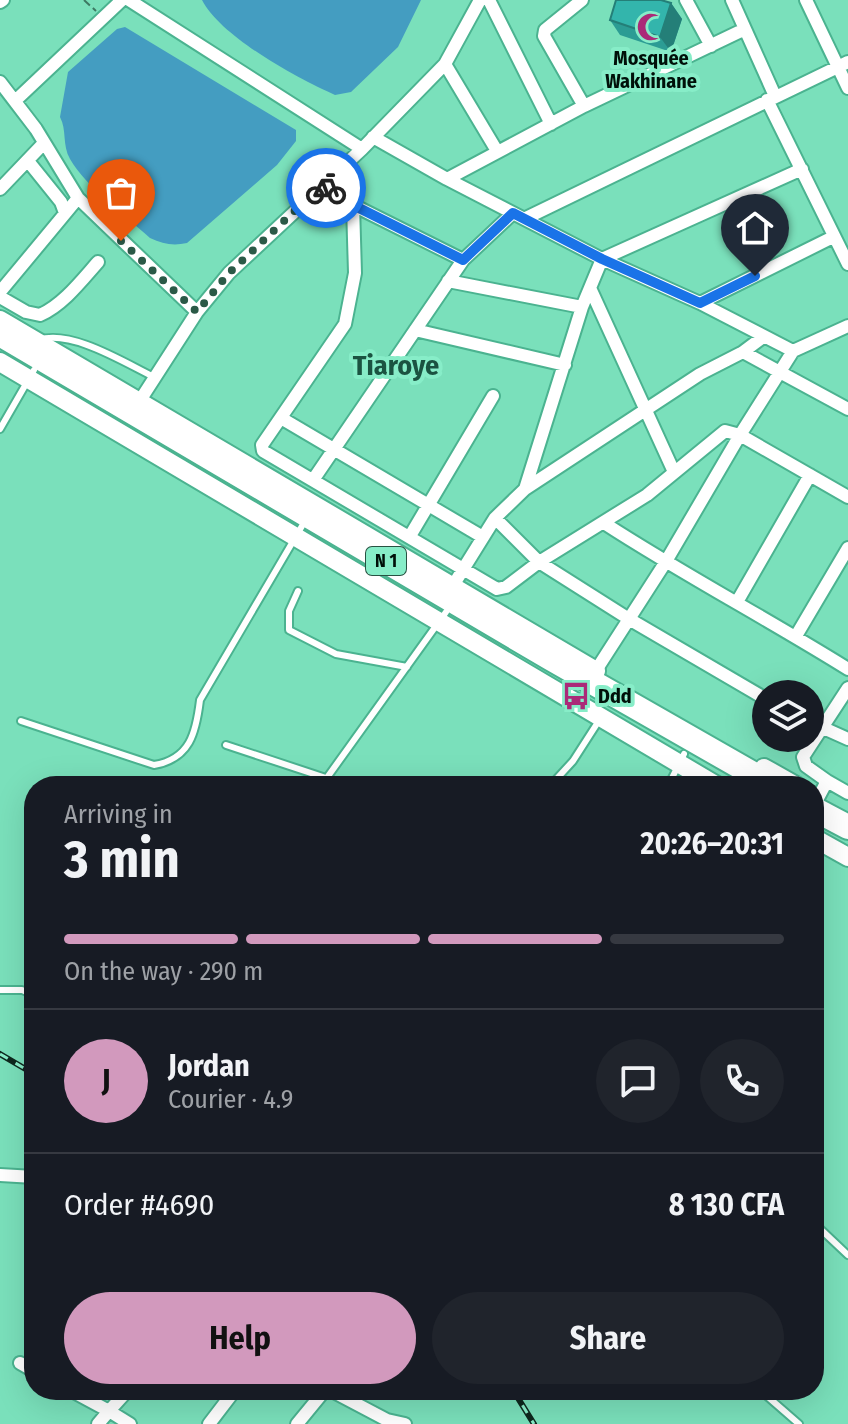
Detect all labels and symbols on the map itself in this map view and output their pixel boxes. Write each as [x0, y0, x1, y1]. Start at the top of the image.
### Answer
mosque icon: Mosquée Wakhinane [636, 12, 666, 42]
place label: Mosquée Wakhinane [605, 46, 697, 93]
courier [286, 148, 366, 228]
pin [87, 159, 155, 241]
pin [721, 194, 789, 276]
district label: Tiaroye [353, 349, 439, 382]
road number: N 1 [366, 547, 406, 575]
bus stop icon: Ddd [561, 681, 591, 711]
place label: Ddd [598, 684, 632, 708]

